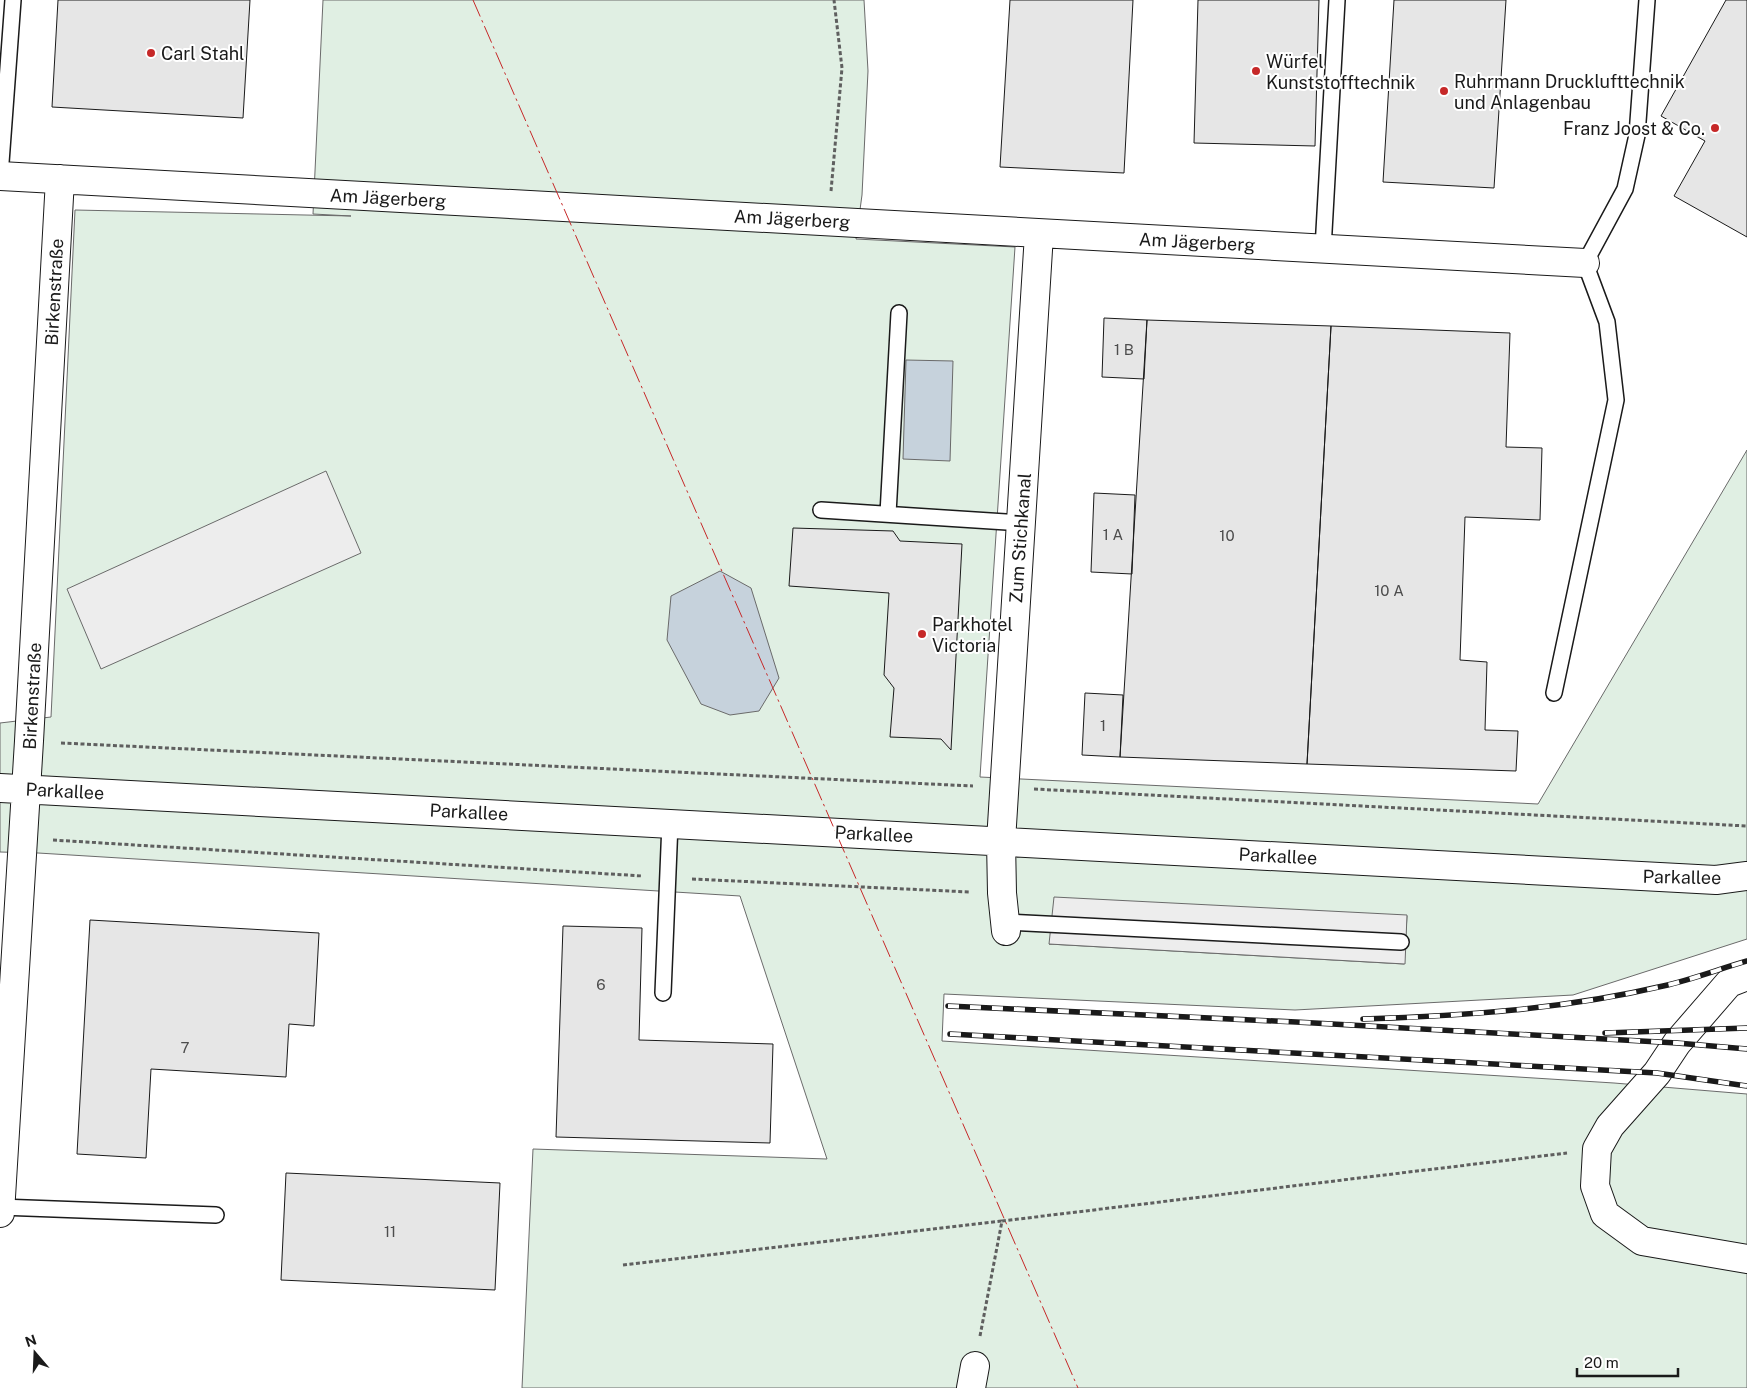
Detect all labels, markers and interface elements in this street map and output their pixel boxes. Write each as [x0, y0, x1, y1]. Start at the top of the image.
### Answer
place label: Carl Stahl [161, 43, 245, 64]
marker: Carl Stahl [145, 47, 157, 59]
place label: Würfel Kunststofftechnik [1266, 51, 1415, 93]
marker: Würfel Kunststofftechnik [1250, 65, 1262, 77]
place label: Ruhrmann Drucklufttechnik und Anlagenbau [1454, 71, 1685, 113]
marker: Ruhrmann Drucklufttechnik und Anlagenbau [1438, 85, 1450, 97]
place label: Franz Joost & Co. [1563, 118, 1705, 139]
marker: Franz Joost & Co. [1709, 122, 1721, 134]
street label: Am Jägerberg [329, 184, 447, 212]
street label: Am Jägerberg [733, 205, 851, 233]
street label: Am Jägerberg [1138, 228, 1256, 256]
street label: Birkenstraße [41, 238, 67, 346]
house number: 1 B [1114, 341, 1134, 358]
street label: Zum Stichkanal [1005, 472, 1035, 604]
house number: 1 A [1103, 526, 1124, 543]
house number: 10 [1219, 527, 1235, 544]
house number: 10 A [1374, 582, 1404, 599]
place label: Parkhotel Victoria [932, 614, 1013, 656]
marker: Parkhotel Victoria [916, 628, 928, 640]
street label: Birkenstraße [19, 642, 45, 750]
house number: 1 [1100, 717, 1106, 734]
street label: Parkallee [25, 778, 105, 804]
street label: Parkallee [429, 799, 509, 825]
street label: Parkallee [834, 821, 914, 847]
street label: Parkallee [1238, 843, 1318, 869]
street label: Parkallee [1642, 866, 1722, 888]
house number: 6 [596, 976, 606, 993]
house number: 7 [180, 1039, 190, 1056]
house number: 11 [384, 1223, 396, 1240]
north arrow [10, 1328, 60, 1378]
text: N [23, 1331, 39, 1350]
scale bar [1577, 1346, 1678, 1378]
text: 20 m [1584, 1354, 1619, 1371]

